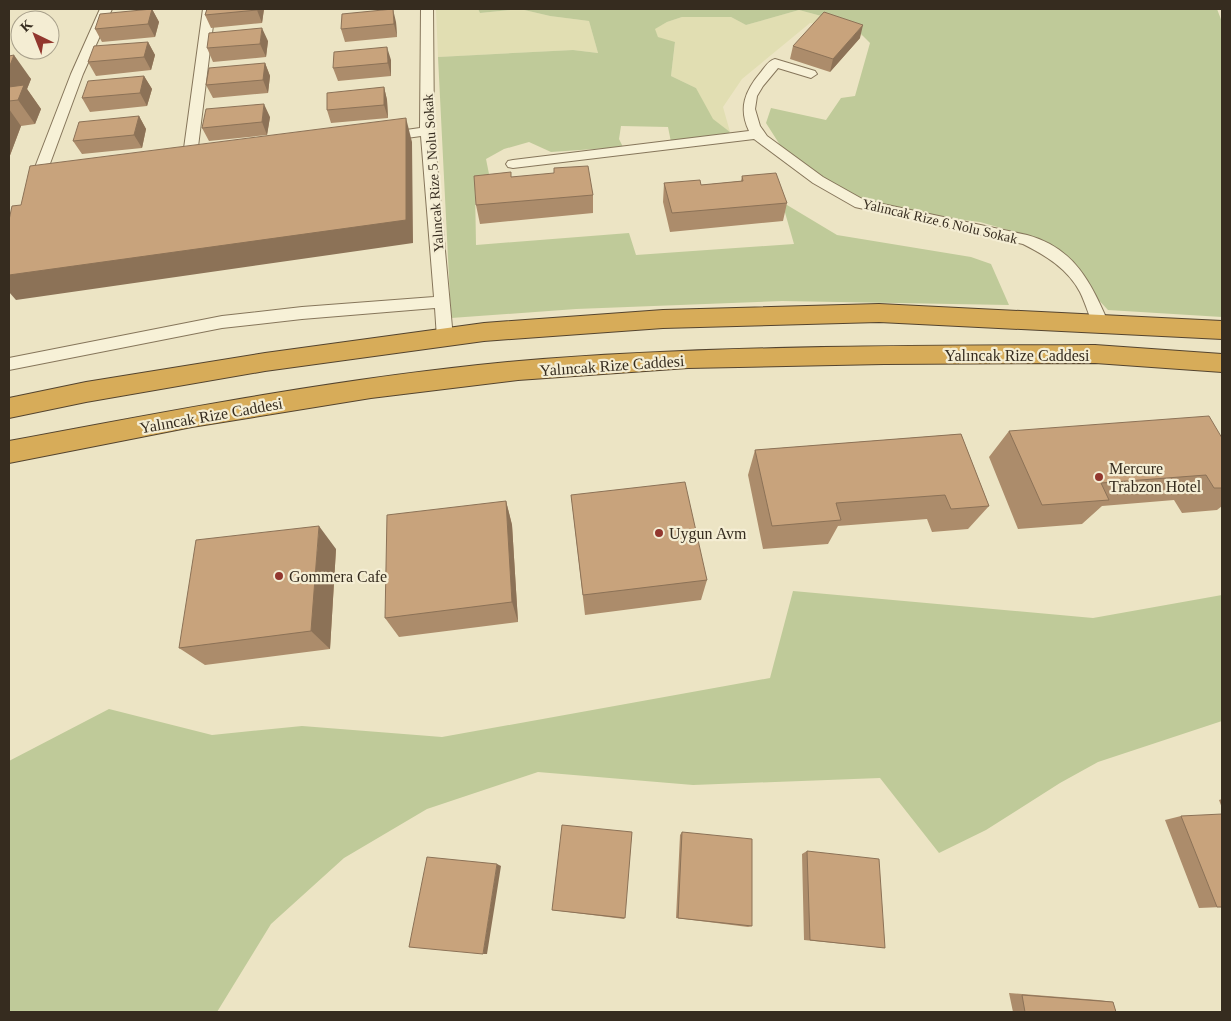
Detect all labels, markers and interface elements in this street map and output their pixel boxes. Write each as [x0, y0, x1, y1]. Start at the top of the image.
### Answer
north arrow [10, 10, 60, 60]
text: K [17, 17, 36, 35]
street label: Yalıncak Rize 5 Nolu Sokak [420, 93, 447, 253]
street label: Yalıncak Rize 6 Nolu Sokak [861, 196, 1019, 247]
street label: Yalıncak Rize Caddesi [944, 347, 1090, 364]
street label: Yalıncak Rize Caddesi [539, 352, 686, 379]
street label: Yalıncak Rize Caddesi [138, 394, 285, 436]
place label: Mercure Trabzon Hotel [1109, 460, 1202, 495]
marker: Mercure Trabzon Hotel [1093, 471, 1105, 483]
place label: Uygun Avm [669, 525, 747, 543]
marker: Uygun Avm [653, 527, 665, 539]
place label: Gommera Cafe [289, 568, 387, 585]
marker: Gommera Cafe [273, 570, 285, 582]

